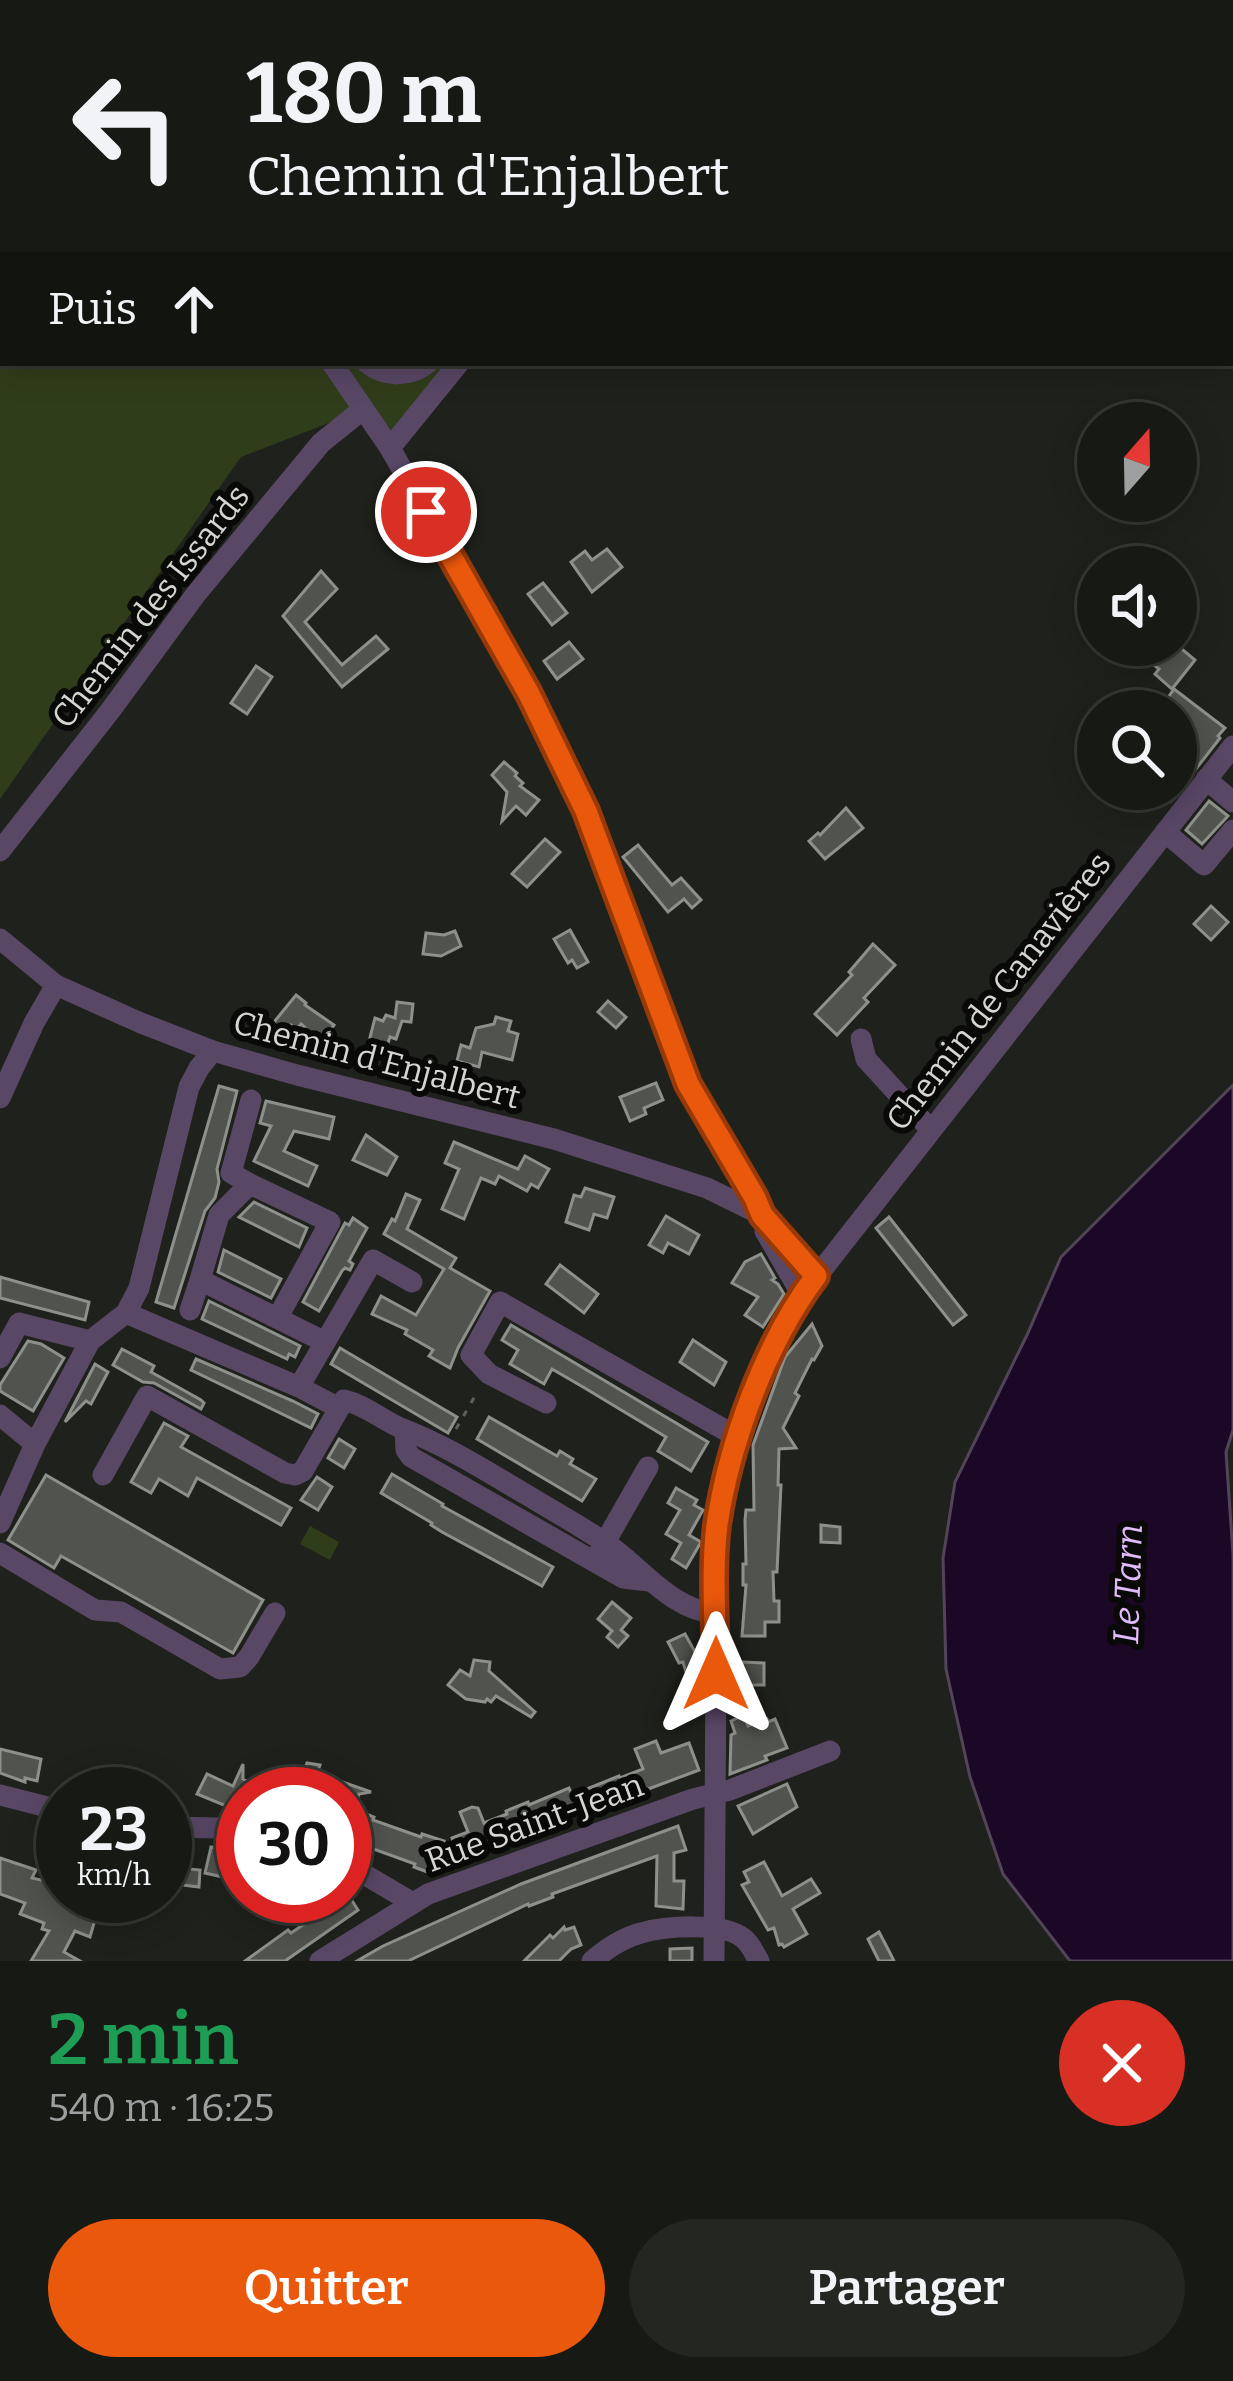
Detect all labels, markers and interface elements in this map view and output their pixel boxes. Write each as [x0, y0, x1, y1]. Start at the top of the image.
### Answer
text: 180 m [246, 43, 481, 144]
icon: left [48, 48, 204, 204]
text: Chemin d'Enjalbert [246, 145, 730, 209]
icon: ahead [161, 276, 227, 342]
text: Puis [48, 282, 137, 336]
north arrow [1077, 402, 1197, 522]
map controls [1077, 402, 1197, 810]
pin [375, 461, 477, 563]
street label: Chemin des Issards [43, 477, 258, 736]
icon: arrive [393, 479, 459, 545]
button: sound [1077, 546, 1197, 666]
button: search [1077, 690, 1197, 810]
street label: Chemin de Canavières [878, 845, 1120, 1138]
street label: Chemin d'Enjalbert [229, 1002, 525, 1118]
water label: Le Tarn [1104, 1523, 1152, 1645]
position arrow [653, 1611, 779, 1737]
street label: Rue Saint-Jean [420, 1765, 649, 1881]
speed limit sign: 30 [216, 1767, 372, 1923]
text: 23 [80, 1794, 148, 1866]
text: km/h [77, 1857, 151, 1893]
text: 2 min [48, 1997, 239, 2083]
button: close [1059, 2000, 1185, 2126]
text: 540 m · 16:25 [48, 2085, 274, 2131]
button: Quitter [48, 2219, 605, 2357]
button: Partager [629, 2219, 1185, 2357]

